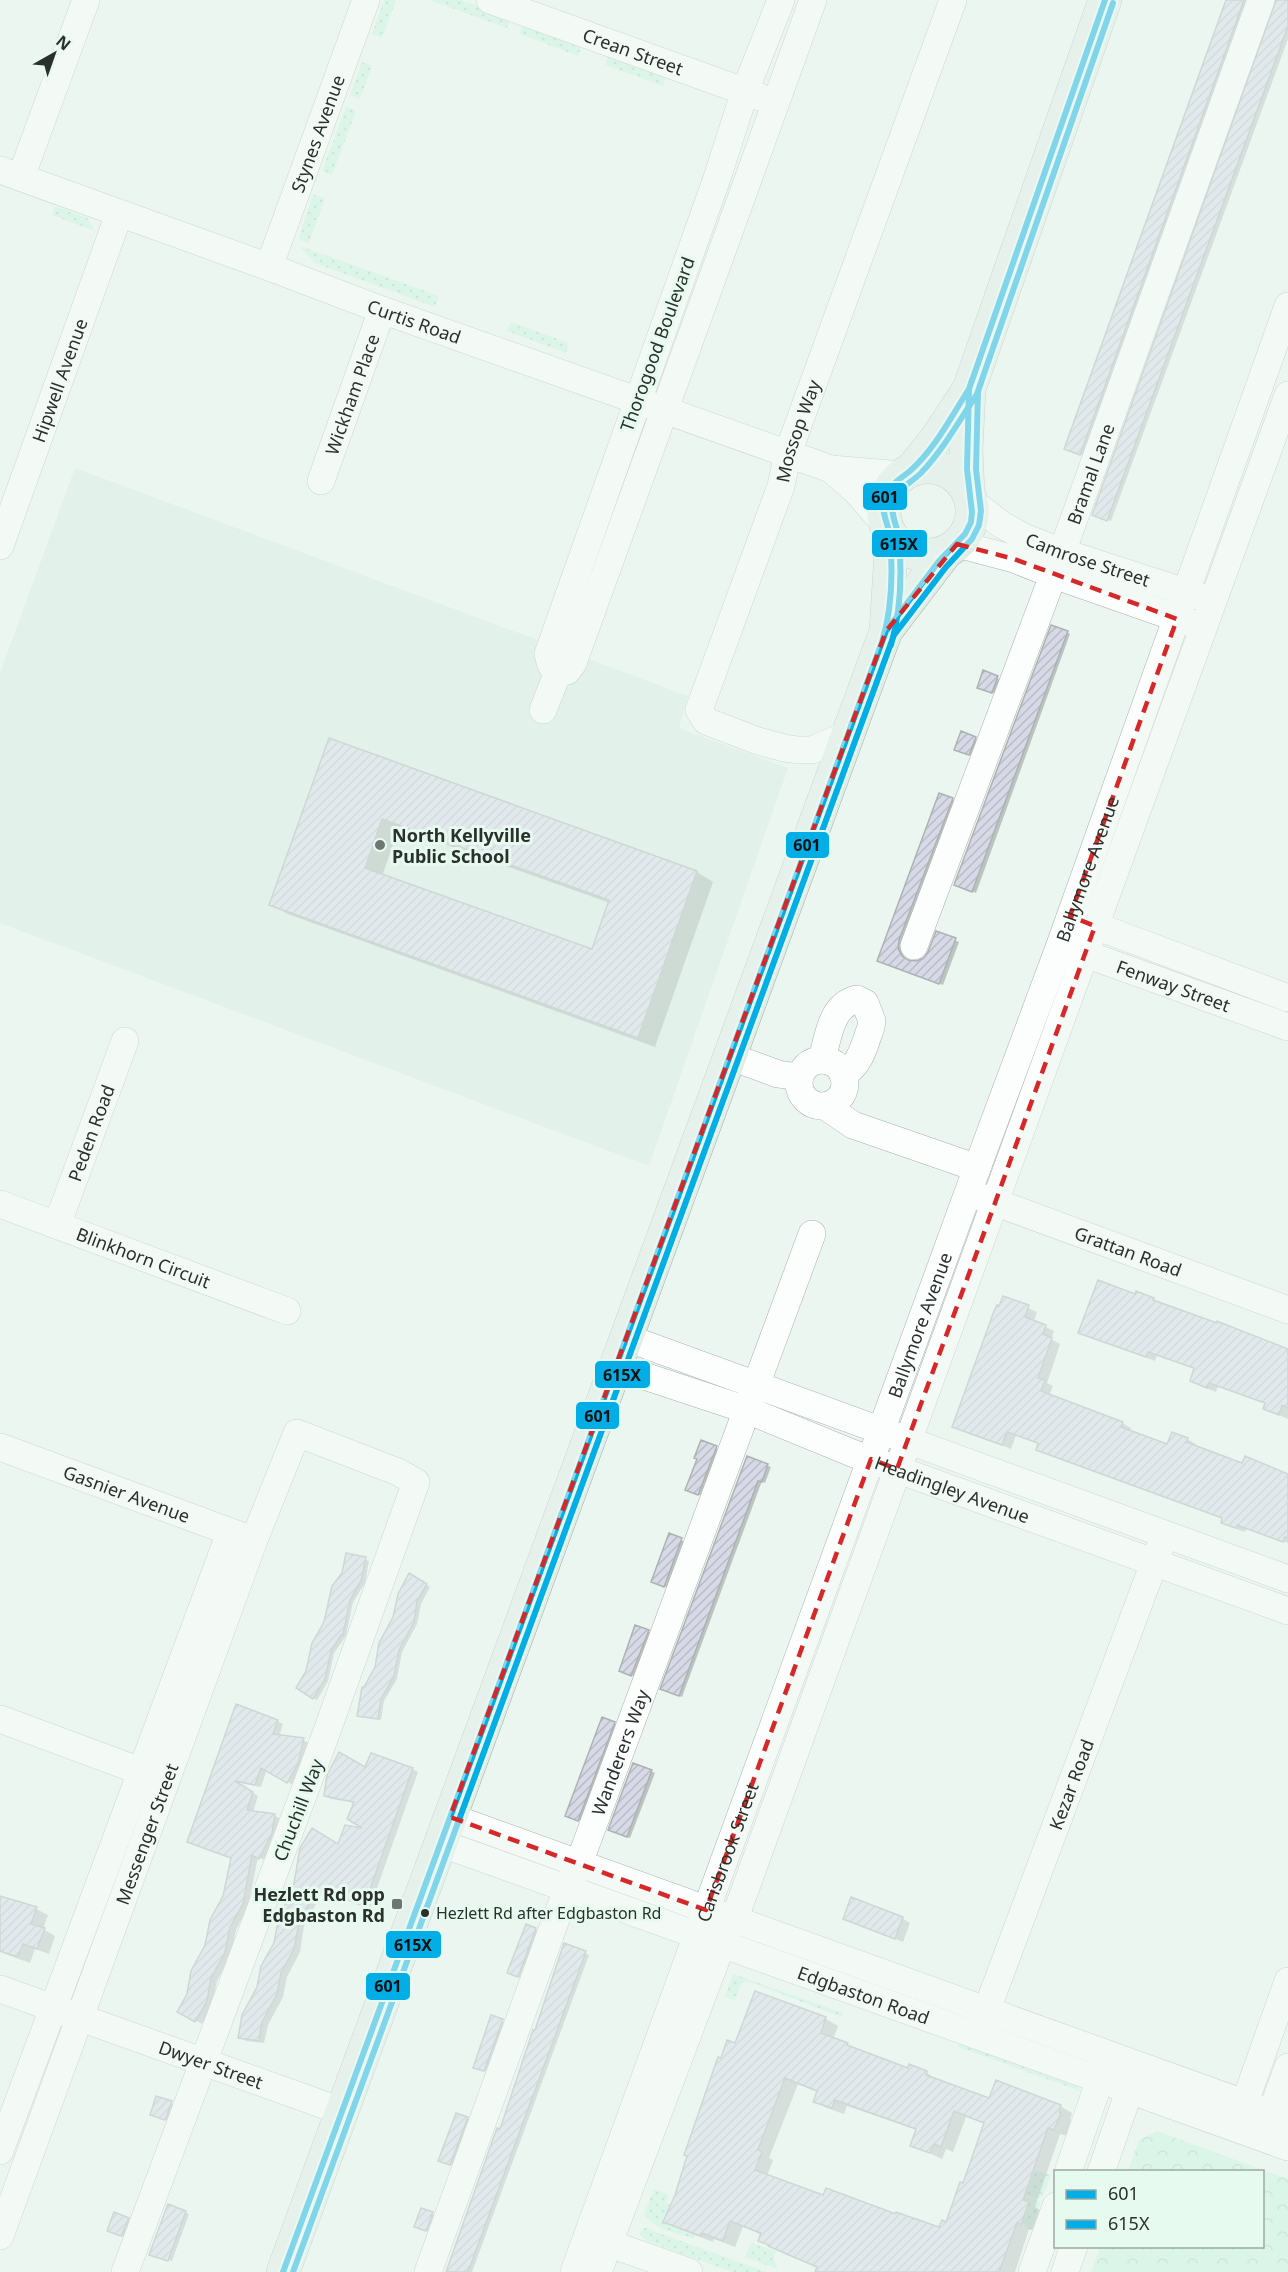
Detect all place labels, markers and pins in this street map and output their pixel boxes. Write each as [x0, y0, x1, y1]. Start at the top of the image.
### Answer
place label: North Kellyville Public School [392, 823, 531, 868]
marker: North Kellyville Public School [373, 838, 387, 852]
place label: Hezlett Rd opp Edgbaston Rd [254, 1882, 385, 1927]
marker: Hezlett Rd opp Edgbaston Rd [390, 1897, 404, 1911]
place label: Hezlett Rd after Edgbaston Rd [436, 1902, 661, 1924]
marker: Hezlett Rd after Edgbaston Rd [419, 1907, 431, 1919]

